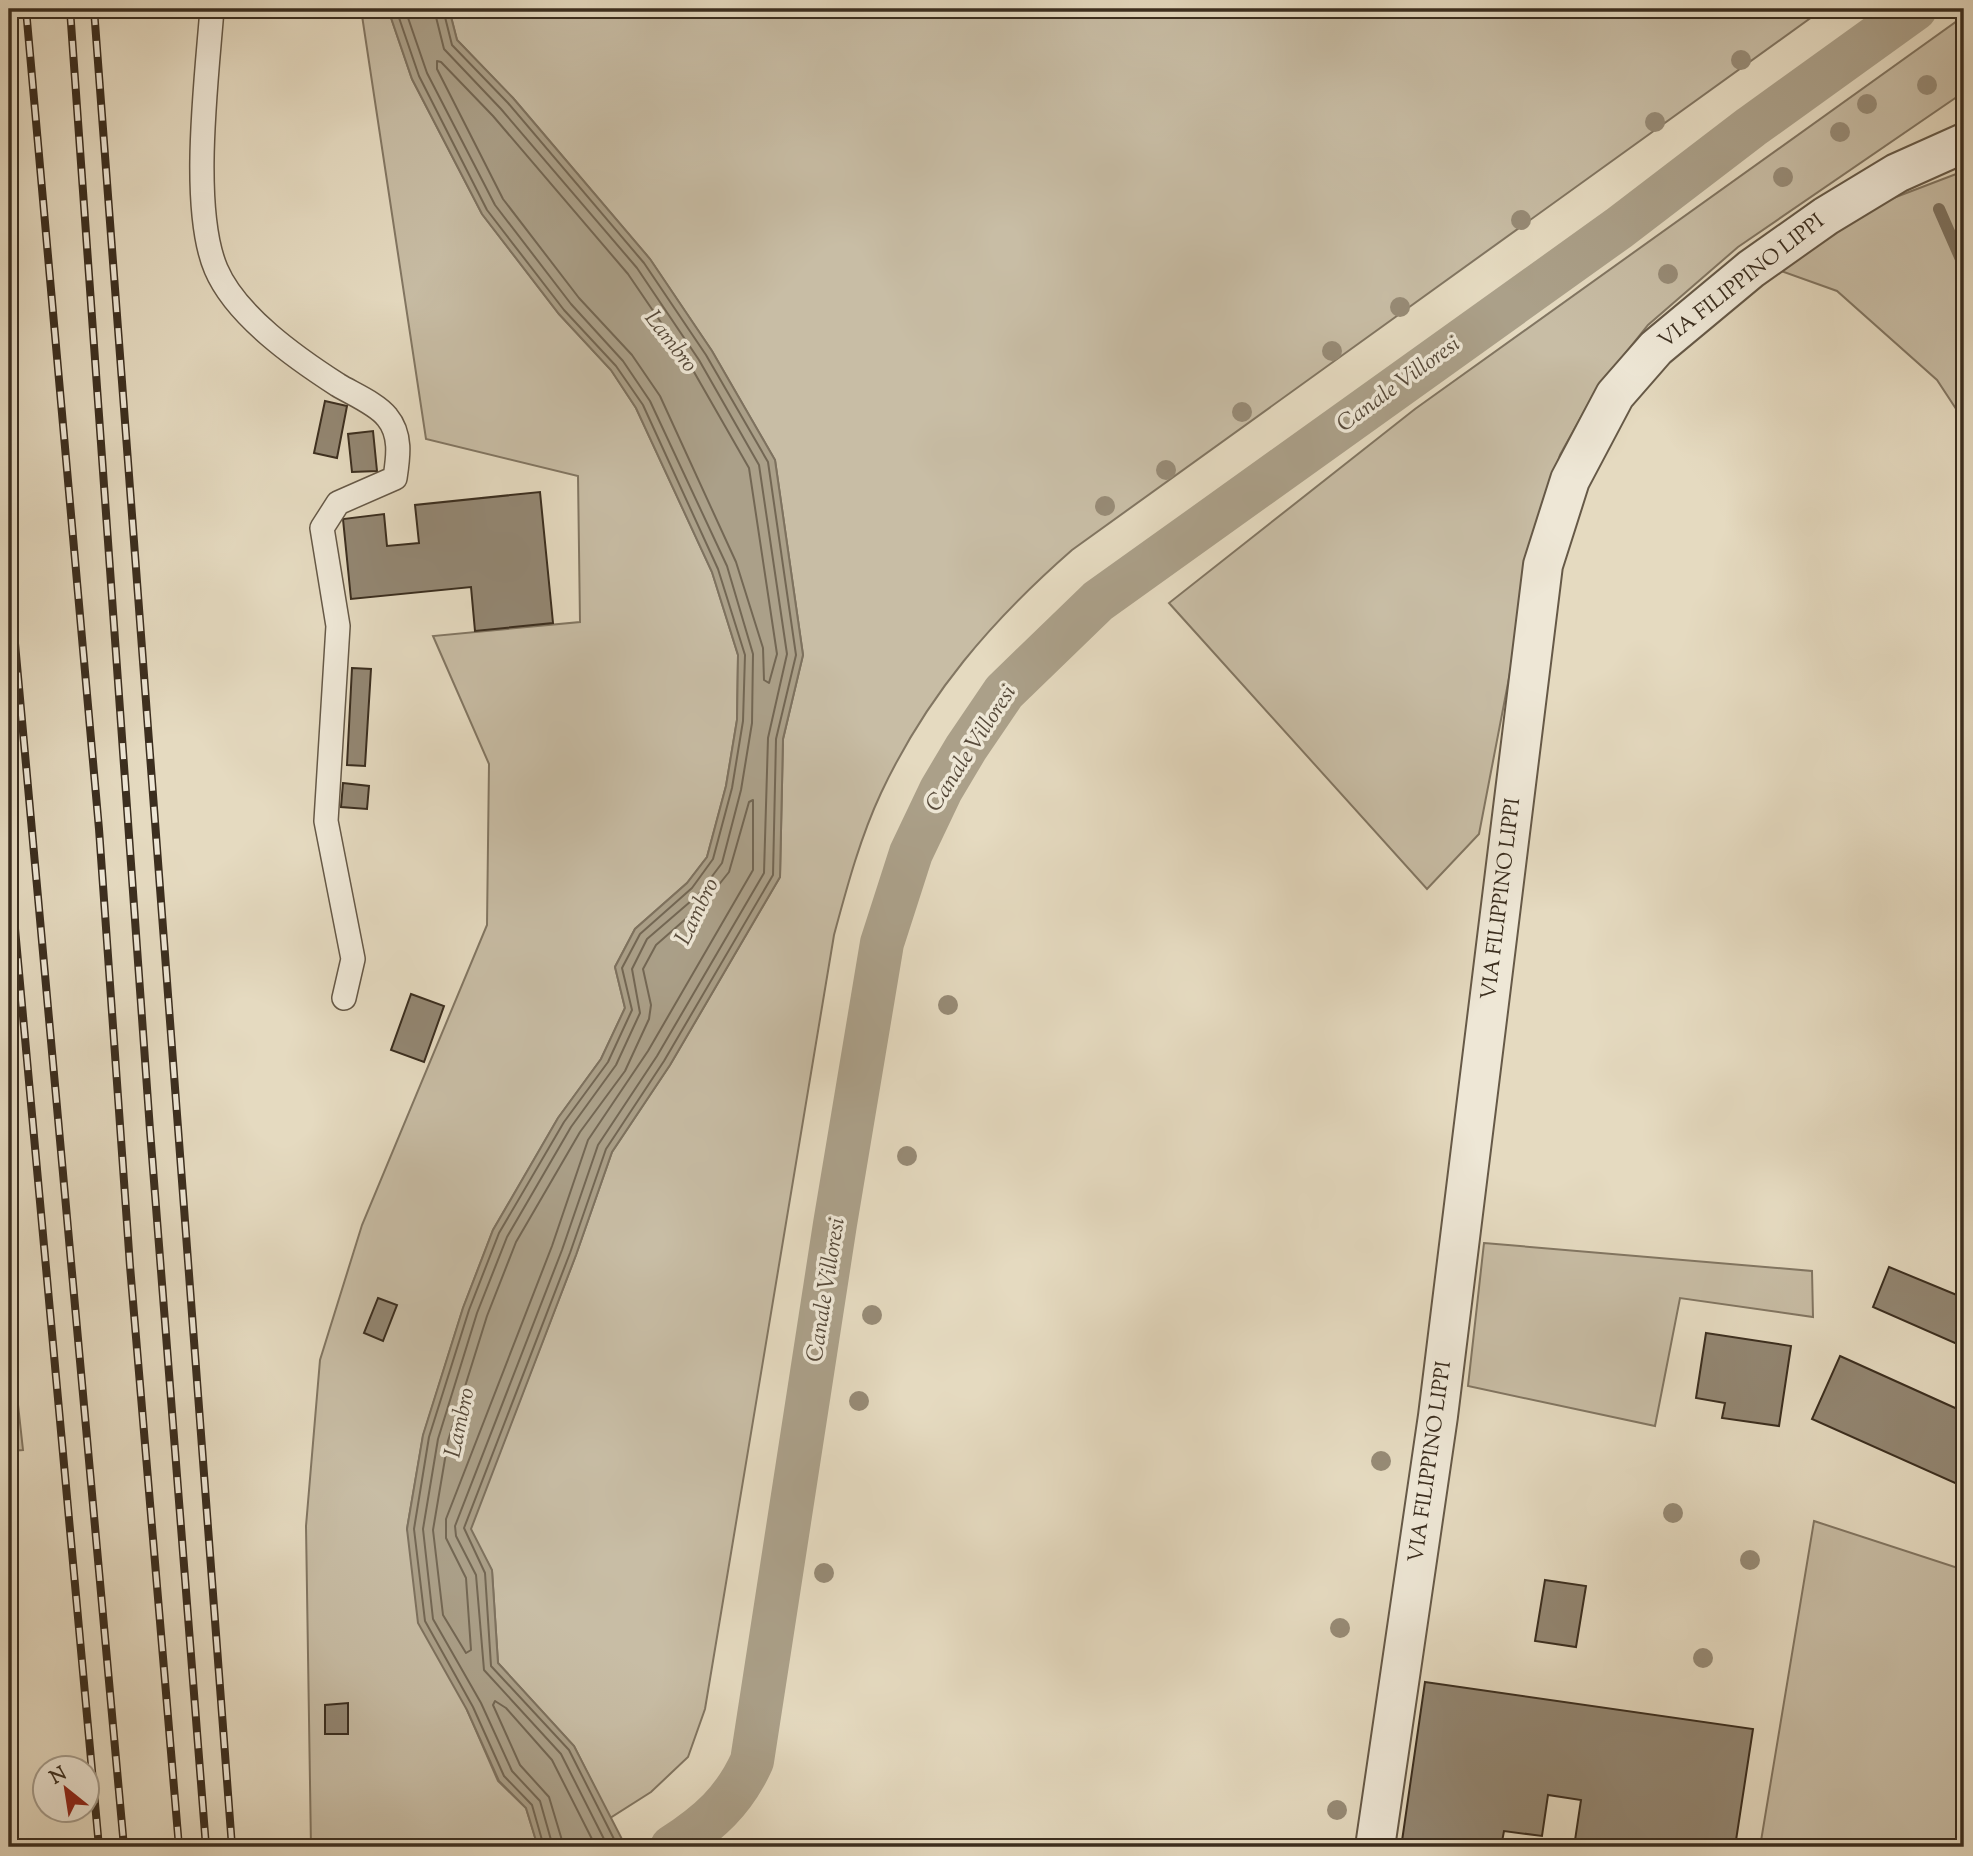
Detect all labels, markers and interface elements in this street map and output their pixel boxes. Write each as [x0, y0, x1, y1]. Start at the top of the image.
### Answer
street label: VIA FILIPPINO LIPPI [1653, 208, 1831, 356]
water label: Lambro [635, 304, 705, 380]
water label: Canale Villoresi [1330, 329, 1468, 441]
water label: Canale Villoresi [919, 679, 1025, 819]
street label: VIA FILIPPINO LIPPI [1475, 796, 1529, 1002]
water label: Lambro [668, 873, 728, 951]
water label: Canale Villoresi [799, 1216, 855, 1364]
street label: VIA FILIPPINO LIPPI [1402, 1359, 1460, 1565]
water label: Lambro [438, 1385, 484, 1461]
north arrow [32, 1755, 102, 1825]
text: N [45, 1761, 72, 1792]

